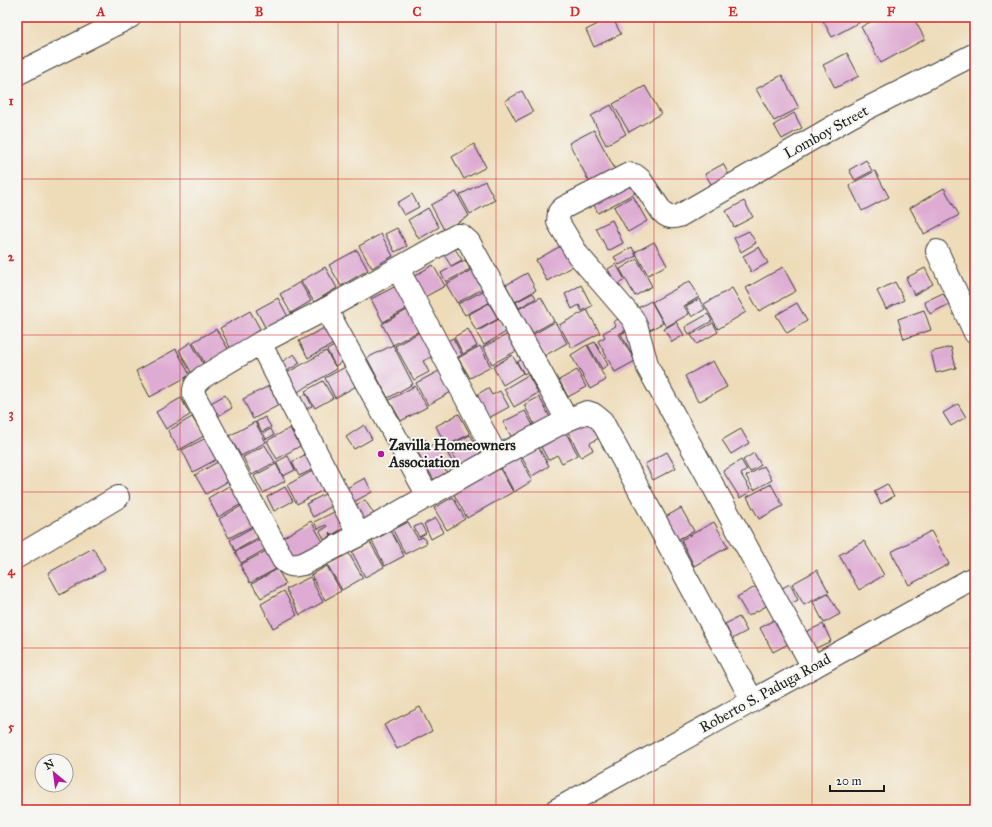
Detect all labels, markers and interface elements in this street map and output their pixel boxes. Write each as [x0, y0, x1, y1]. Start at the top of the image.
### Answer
text: A [96, 4, 106, 20]
text: B [255, 4, 264, 20]
text: C [413, 4, 422, 20]
text: D [570, 4, 580, 20]
text: E [728, 4, 738, 20]
text: F [887, 4, 896, 20]
text: 1 [8, 93, 14, 109]
street label: Lomboy Street [781, 101, 872, 163]
text: 2 [8, 249, 15, 265]
text: 3 [8, 406, 14, 422]
place label: Zavilla Homeowners Association [388, 436, 516, 471]
marker: Zavilla Homeowners Association [376, 449, 386, 459]
text: 4 [7, 563, 15, 579]
street label: Roberto S. Paduga Road [696, 649, 834, 737]
text: 5 [8, 719, 15, 735]
north arrow [34, 753, 74, 793]
text: N [42, 756, 57, 773]
scale bar [830, 767, 884, 793]
text: 20 m [836, 774, 862, 788]

